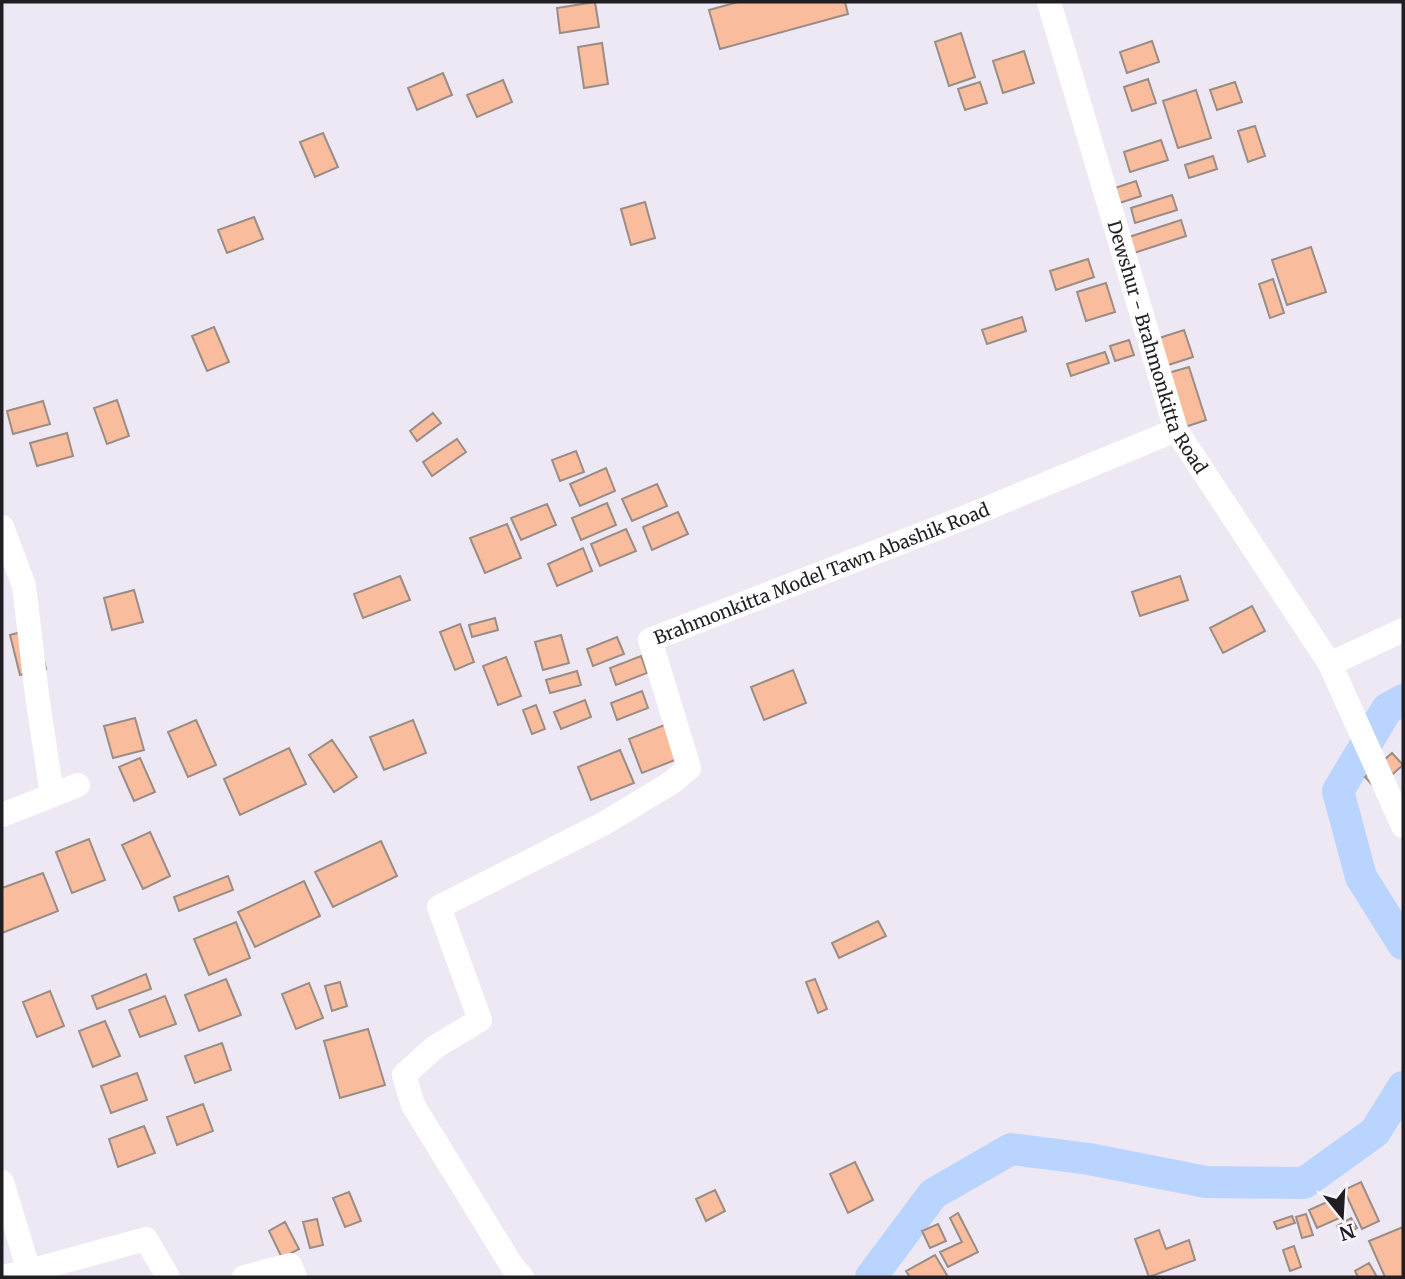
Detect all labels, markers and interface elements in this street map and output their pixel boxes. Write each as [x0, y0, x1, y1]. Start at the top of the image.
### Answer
street label: Dewshur - Brahmonkitta Road [1103, 217, 1213, 478]
street label: Brahmonkitta Model Tawn Abashik Road [650, 497, 993, 649]
north arrow [1307, 1181, 1377, 1251]
text: N [1336, 1218, 1358, 1246]

